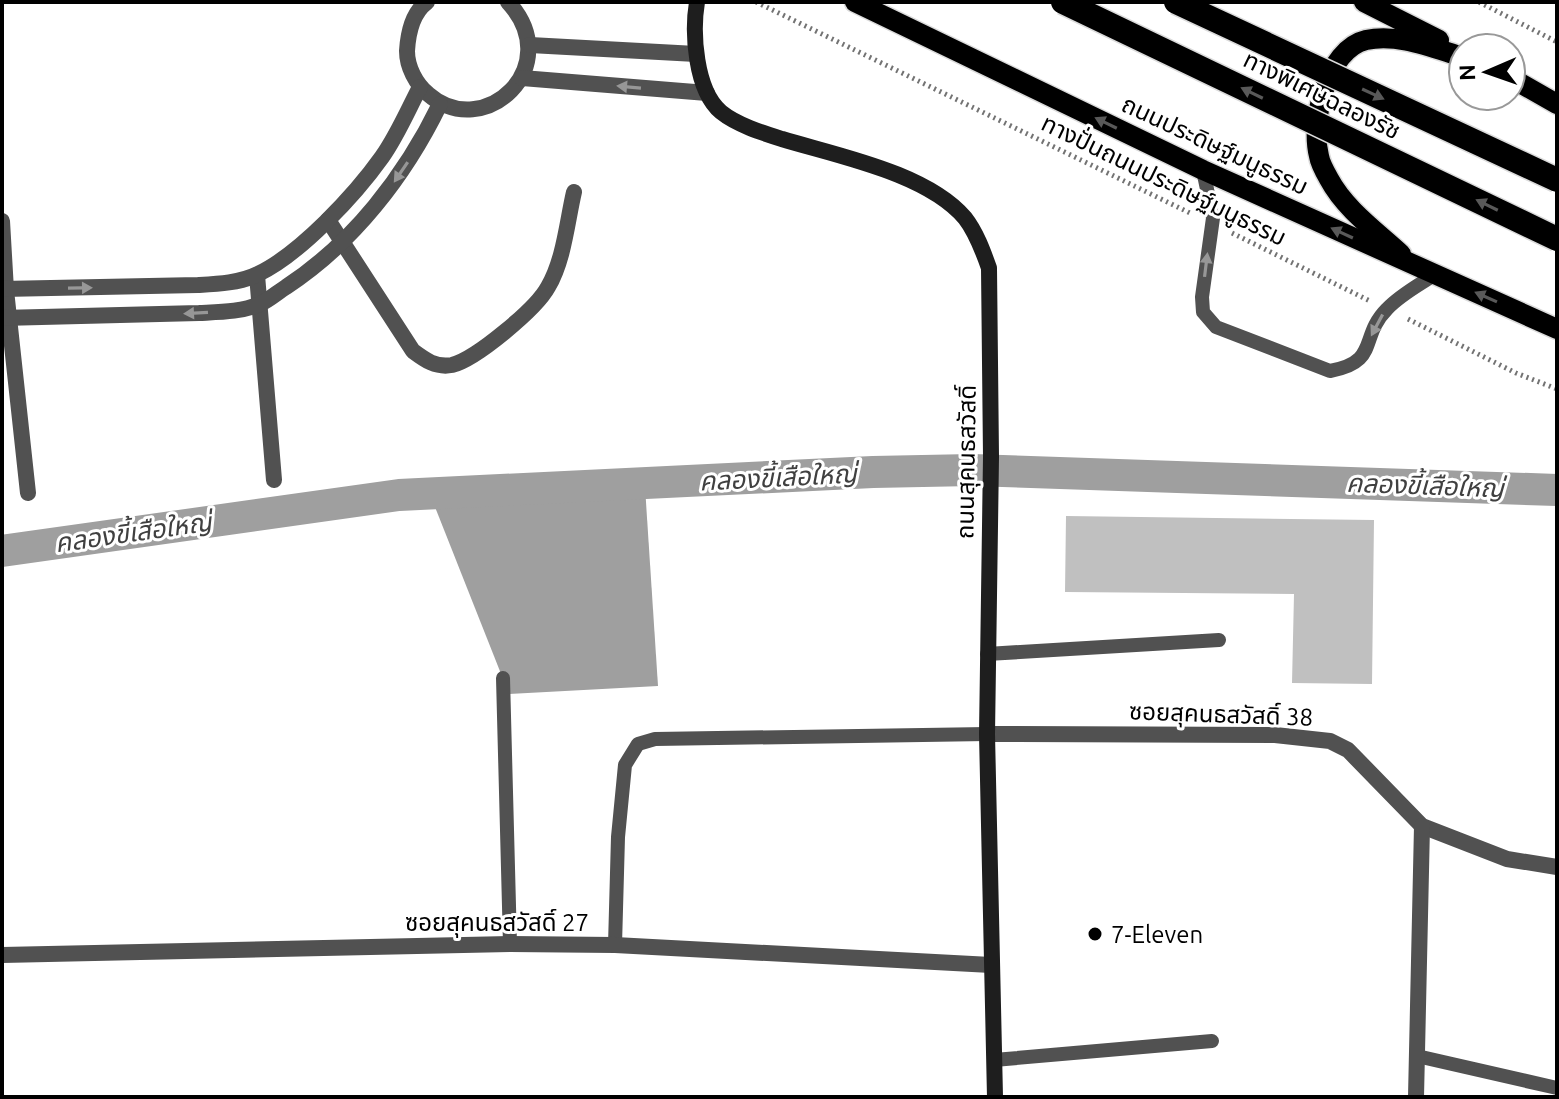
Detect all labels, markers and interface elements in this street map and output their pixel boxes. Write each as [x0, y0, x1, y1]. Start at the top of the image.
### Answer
north arrow [1447, 32, 1527, 112]
street label: ทางพิเศษฉลองรัช [1239, 45, 1405, 145]
text: N [1454, 64, 1479, 81]
one-way arrow [617, 80, 642, 93]
one-way arrow [1241, 86, 1264, 100]
one-way arrow [1361, 87, 1385, 101]
street label: ถนนประดิษฐ์มนูธรรม [1117, 90, 1312, 202]
street label: ทางปั่นถนนประดิษฐ์มนูธรรม [1036, 107, 1292, 253]
one-way arrow [1095, 116, 1118, 130]
one-way arrow [394, 161, 409, 182]
one-way arrow [1475, 198, 1498, 212]
one-way arrow [1330, 226, 1353, 240]
one-way arrow [1200, 253, 1213, 278]
one-way arrow [68, 282, 93, 294]
one-way arrow [1474, 291, 1497, 304]
one-way arrow [183, 307, 208, 320]
one-way arrow [1370, 314, 1383, 337]
street label: ถนนสุคนธสวัสดิ์ [951, 385, 983, 539]
water label: คลองขี้เสือใหญ่ [698, 455, 861, 496]
water label: คลองขี้เสือใหญ่ [1346, 465, 1508, 502]
water label: คลองขี้เสือใหญ่ [53, 503, 217, 557]
street label: ซอยสุคนธสวัสดิ์ 38 [1128, 697, 1314, 733]
street label: ซอยสุคนธสวัสดิ์ 27 [405, 908, 589, 938]
place label: 7-Eleven [1111, 921, 1203, 948]
marker: 7-Eleven [1086, 925, 1104, 943]

